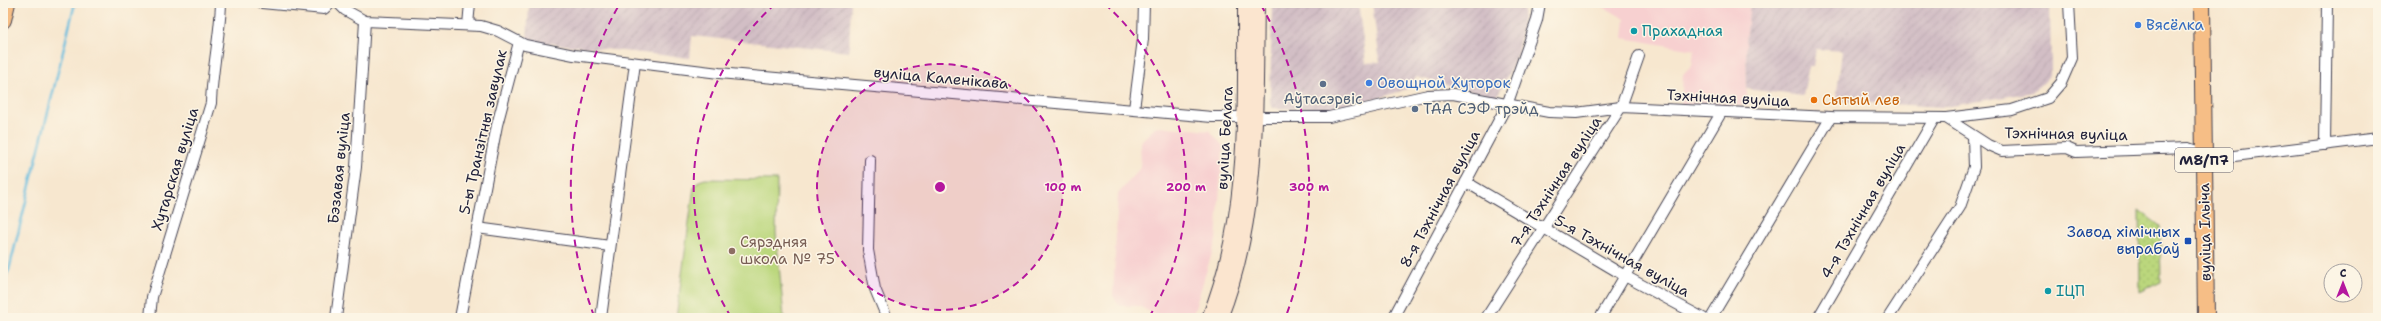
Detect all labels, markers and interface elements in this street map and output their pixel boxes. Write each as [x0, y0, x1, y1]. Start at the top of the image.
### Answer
place label: Вясёлка [2146, 15, 2205, 35]
marker: Вясёлка [2133, 20, 2143, 30]
place label: Прахадная [1642, 21, 1723, 41]
marker: Прахадная [1629, 26, 1639, 36]
street label: 5-ы Транзітны завулак [454, 48, 512, 216]
street label: вуліца Каленікава [873, 62, 1010, 94]
place label: Овощной Хуторок [1377, 73, 1510, 93]
marker: Овощной Хуторок [1364, 78, 1374, 88]
marker: Аўтасэрвіс [1318, 79, 1328, 89]
street label: вуліца Белага [1212, 85, 1238, 190]
street label: Тэхнічная вуліца [1666, 85, 1791, 111]
place label: Аўтасэрвіс [1283, 89, 1363, 109]
place label: Сытый лев [1822, 90, 1900, 110]
marker: Сытый лев [1809, 95, 1819, 105]
place label: ТАА СЭФ трэйд [1423, 99, 1539, 119]
street label: Хутарская вуліца [147, 104, 203, 233]
marker: ТАА СЭФ трэйд [1410, 104, 1420, 114]
street label: Бэзавая вуліца [323, 110, 355, 225]
street label: 7-я Тэхнічная вуліца [1506, 112, 1606, 251]
street label: Тэхнічная вуліца [2004, 123, 2128, 145]
street label: 8-я Тэхнічная вуліца [1395, 126, 1485, 271]
street label: 4-я Тэхнічная вуліца [1816, 139, 1910, 282]
road number: М8/П7 [2175, 148, 2233, 172]
text: 100 m [1045, 179, 1082, 195]
text: 200 m [1166, 179, 1206, 195]
text: 300 m [1289, 179, 1329, 195]
centre of rings [933, 180, 947, 194]
street label: вуліца Ільіча [2194, 182, 2216, 281]
street label: 5-я Тэхнічная вуліца [1551, 210, 1694, 302]
place label: Завод хімічных вырабаў [2067, 222, 2180, 259]
place label: Сярэдняя школа № 75 [740, 232, 835, 269]
marker: Завод хімічных вырабаў [2183, 236, 2193, 246]
marker: Сярэдняя школа № 75 [727, 246, 737, 256]
north arrow [2323, 263, 2363, 303]
text: С [2340, 266, 2347, 281]
place label: ІЦП [2056, 281, 2085, 301]
marker: ІЦП [2043, 286, 2053, 296]

